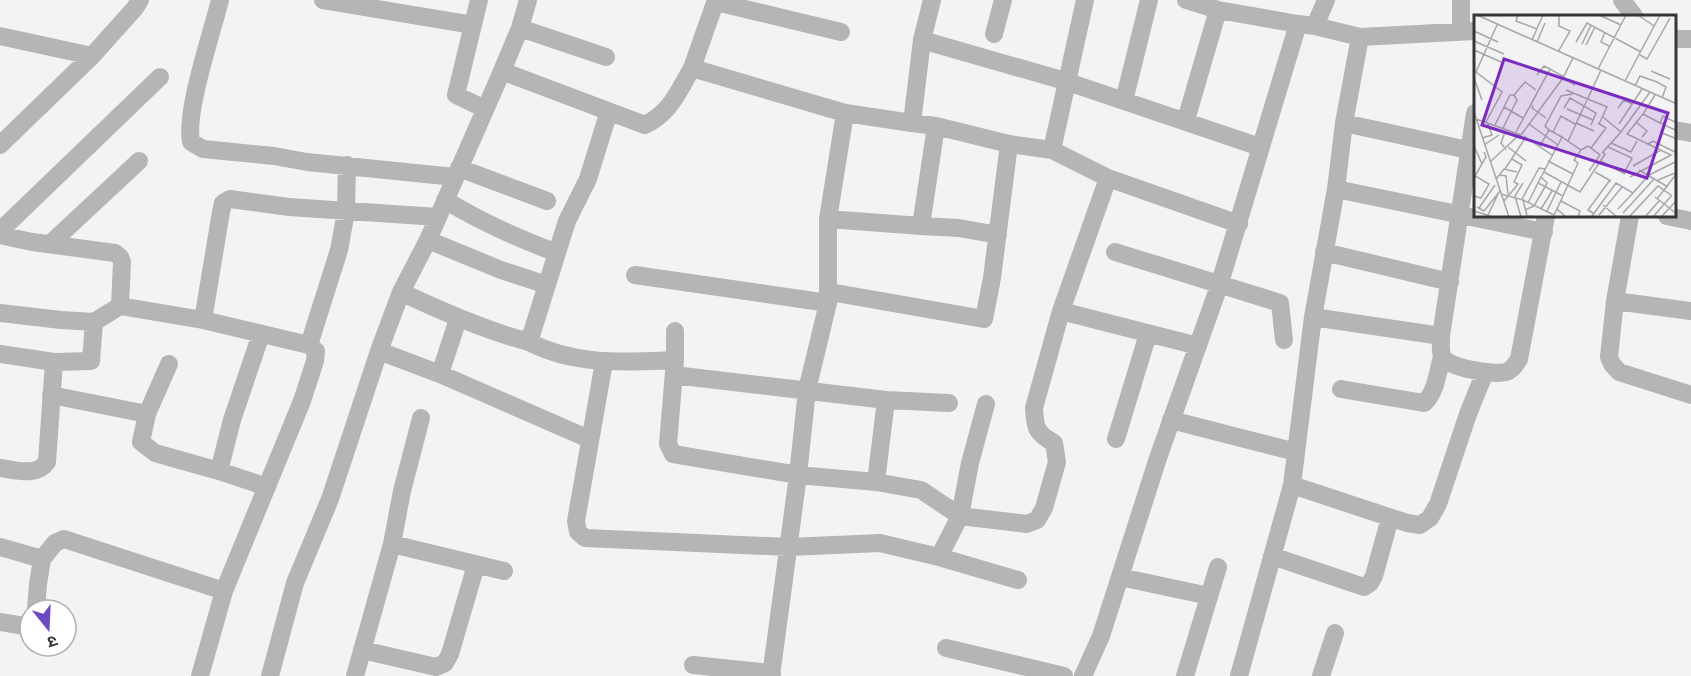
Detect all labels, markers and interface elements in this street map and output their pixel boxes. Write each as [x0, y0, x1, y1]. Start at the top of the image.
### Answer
inset map [1474, 15, 1676, 218]
north arrow [18, 598, 78, 658]
text: उ [44, 631, 60, 653]

